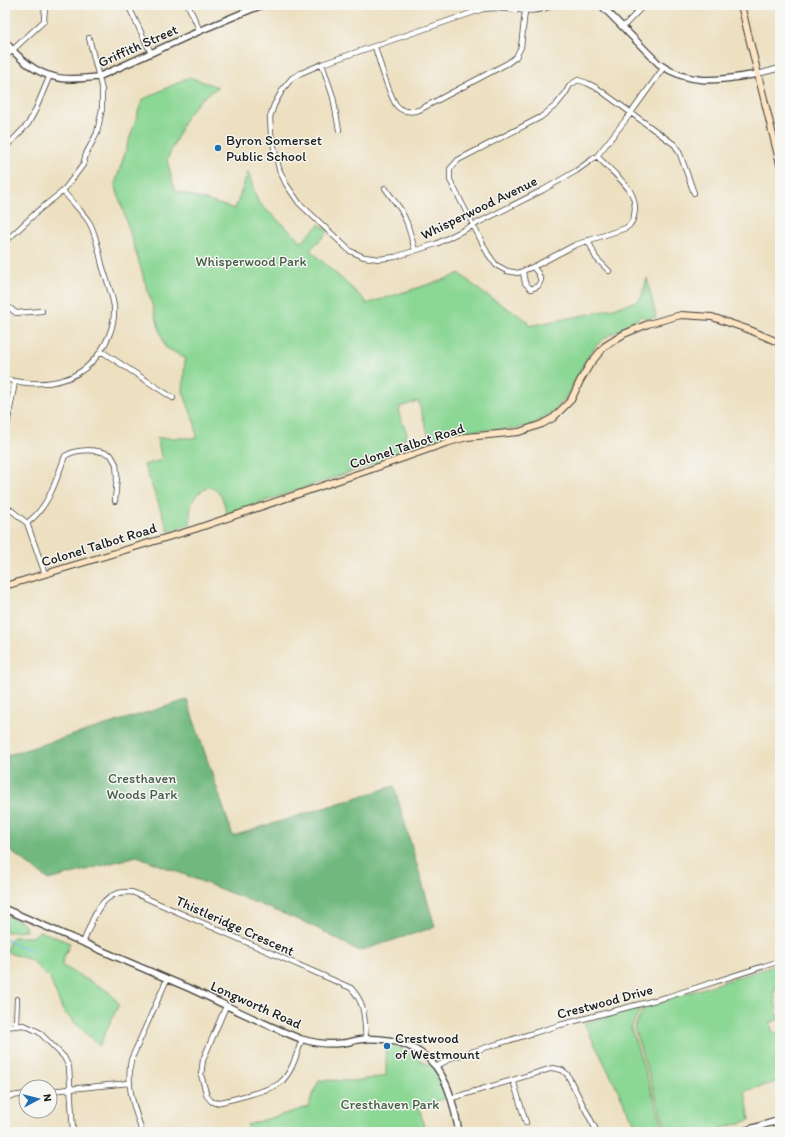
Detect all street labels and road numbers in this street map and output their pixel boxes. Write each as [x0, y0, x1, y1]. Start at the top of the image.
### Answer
street label: Griffith Street [96, 21, 180, 71]
street label: Whisperwood Avenue [418, 172, 540, 244]
street label: Colonel Talbot Road [347, 419, 467, 473]
street label: Colonel Talbot Road [39, 519, 159, 571]
street label: Thistleridge Crescent [173, 892, 297, 960]
street label: Longworth Road [208, 977, 304, 1033]
street label: Crestwood Drive [555, 981, 655, 1023]

